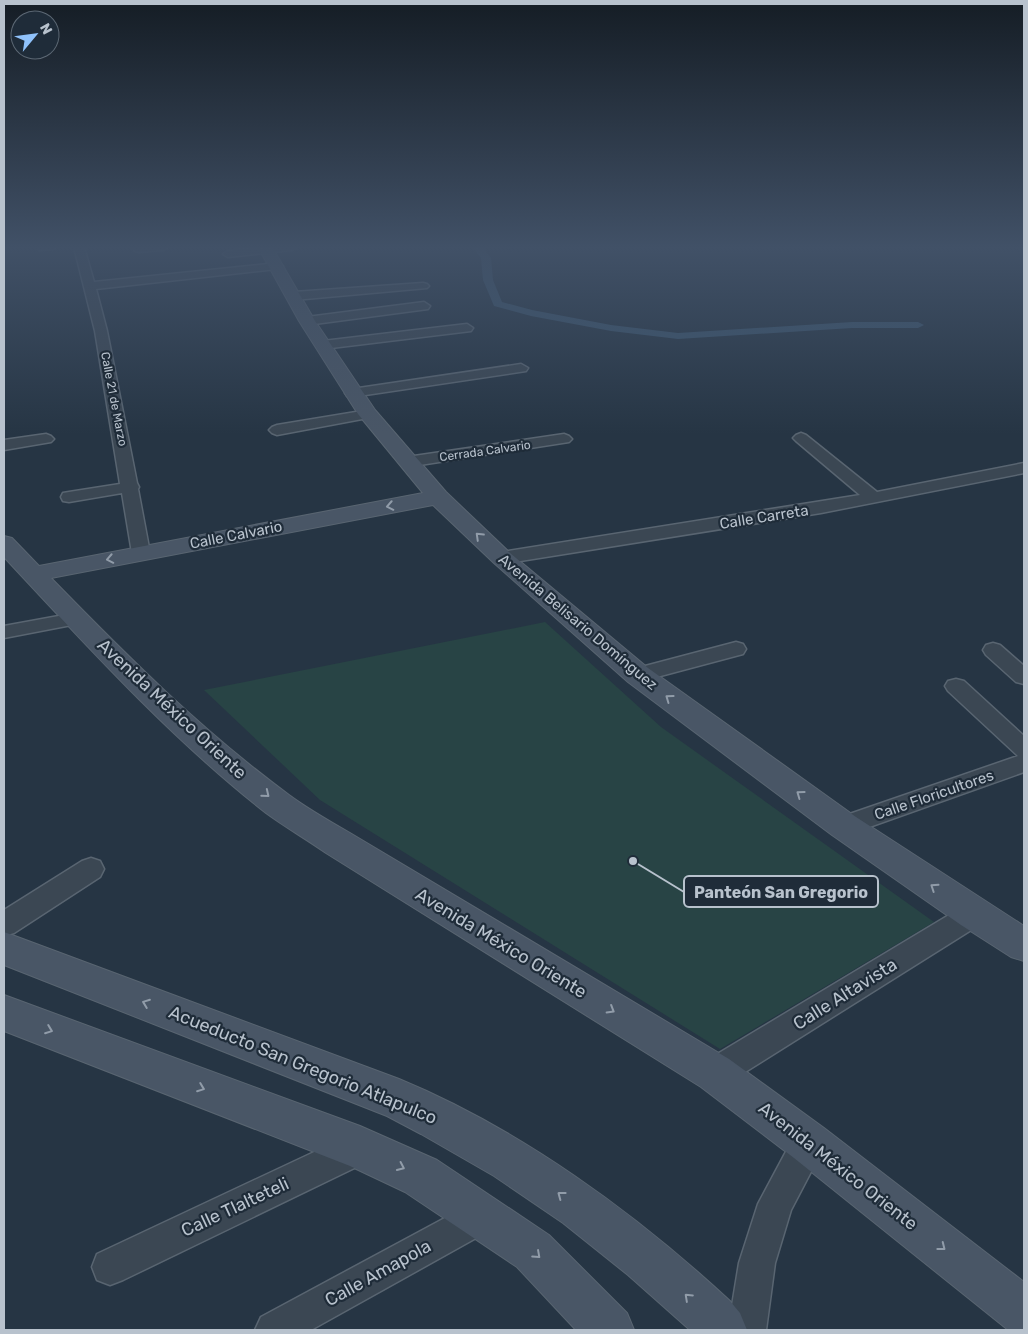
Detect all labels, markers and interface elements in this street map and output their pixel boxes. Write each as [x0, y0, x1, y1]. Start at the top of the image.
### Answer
north arrow [10, 10, 60, 60]
text: N [36, 20, 56, 37]
street label: Calle 21 de Marzo [98, 351, 130, 447]
street label: Cerrada Calvario [438, 438, 532, 464]
one-way arrow [385, 500, 394, 511]
street label: Calle Carreta [718, 501, 810, 533]
street label: Calle Calvario [188, 517, 284, 553]
one-way arrow [476, 533, 485, 542]
street label: Avenida Belisario Domínguez [495, 550, 661, 694]
one-way arrow [105, 554, 114, 564]
street label: Avenida México Oriente [93, 634, 251, 784]
one-way arrow [665, 695, 675, 704]
street label: Calle Floricultores [872, 766, 996, 824]
one-way arrow [260, 789, 269, 797]
one-way arrow [796, 791, 806, 800]
callout: Panteón San Gregorio [684, 876, 878, 907]
street label: Avenida México Oriente [411, 883, 591, 1003]
text: Panteón San Gregorio [694, 883, 868, 902]
one-way arrow [930, 884, 939, 893]
street label: Calle Altavista [789, 953, 901, 1035]
one-way arrow [142, 998, 150, 1008]
street label: Acueducto San Gregorio Atlapulco [166, 1001, 440, 1129]
one-way arrow [606, 1004, 615, 1013]
one-way arrow [44, 1024, 53, 1034]
one-way arrow [196, 1082, 205, 1092]
street label: Avenida México Oriente [754, 1097, 922, 1235]
one-way arrow [396, 1161, 405, 1171]
street label: Calle Tlalteteli [178, 1172, 292, 1242]
one-way arrow [558, 1192, 567, 1201]
street label: Calle Amapola [321, 1235, 435, 1311]
one-way arrow [936, 1242, 945, 1250]
one-way arrow [531, 1250, 540, 1259]
one-way arrow [684, 1294, 693, 1303]

